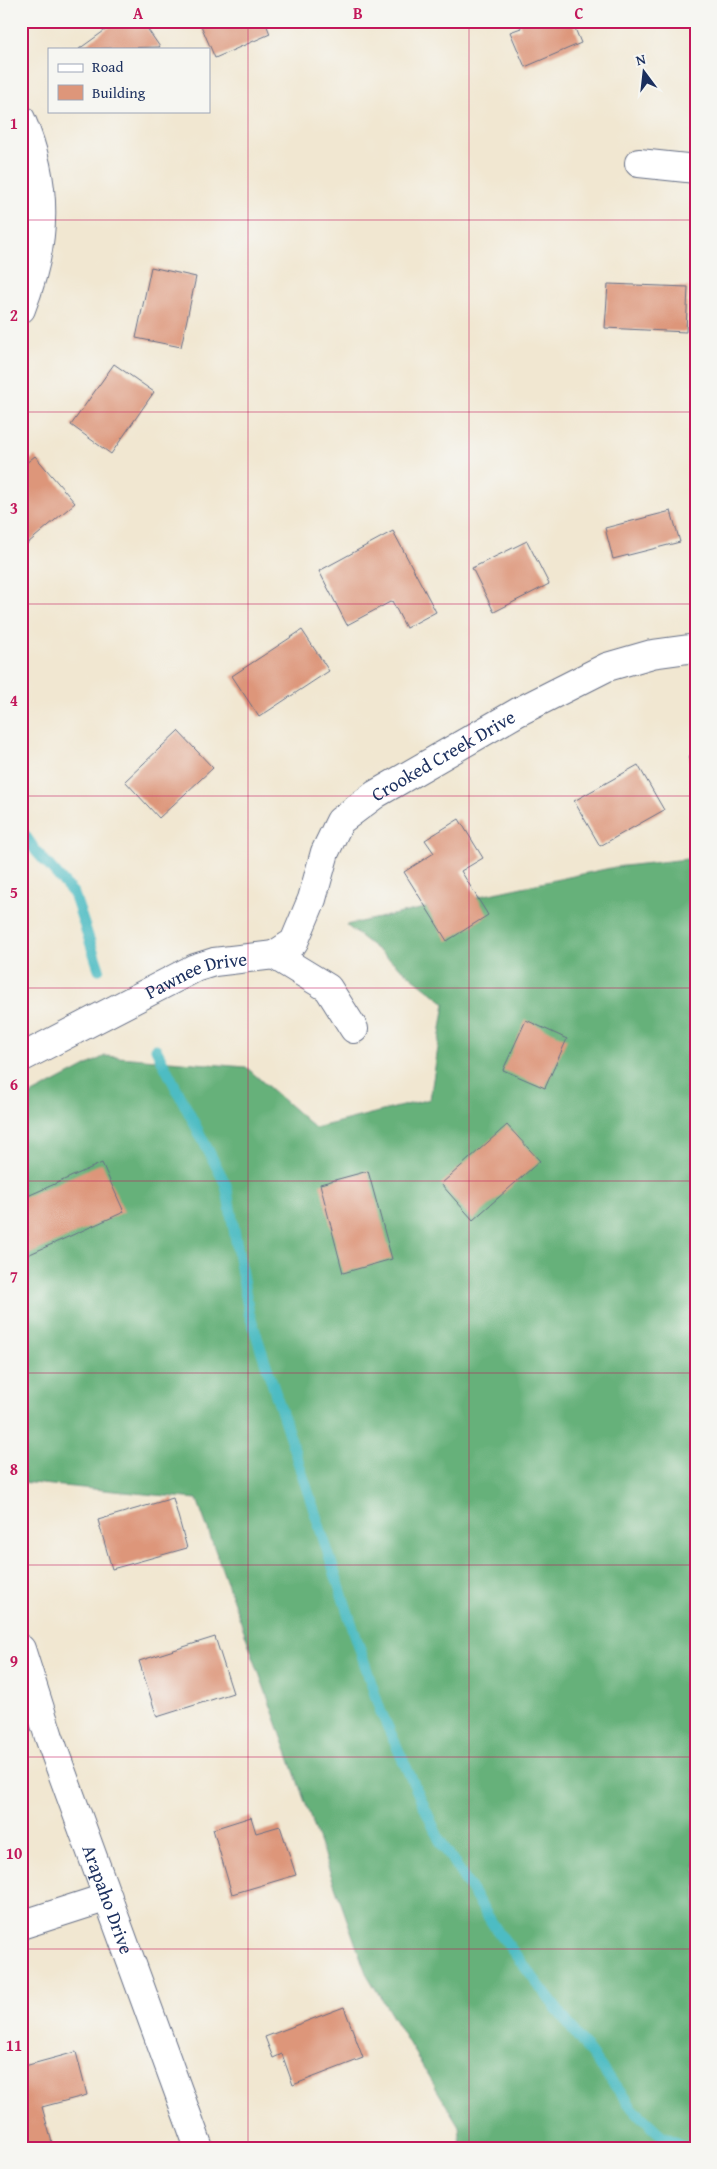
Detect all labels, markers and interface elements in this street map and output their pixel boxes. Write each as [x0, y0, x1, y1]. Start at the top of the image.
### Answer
text: A [133, 1, 144, 25]
text: B [353, 1, 363, 25]
text: C [574, 1, 584, 25]
legend [48, 48, 210, 112]
north arrow [620, 48, 670, 98]
text: N [634, 48, 648, 70]
text: Road [92, 56, 123, 77]
text: Building [92, 82, 146, 103]
text: 1 [10, 111, 18, 135]
text: 2 [10, 303, 18, 327]
text: 3 [10, 496, 18, 520]
text: 4 [10, 688, 18, 712]
street label: Crooked Creek Drive [366, 703, 520, 808]
text: 5 [10, 880, 18, 904]
street label: Pawnee Drive [140, 944, 249, 1006]
text: 6 [10, 1072, 18, 1096]
text: 7 [10, 1264, 18, 1288]
text: 8 [10, 1457, 18, 1481]
text: 9 [10, 1649, 18, 1673]
text: 10 [6, 1841, 22, 1865]
street label: Arapaho Drive [75, 1841, 141, 1958]
text: 11 [6, 2033, 22, 2057]

